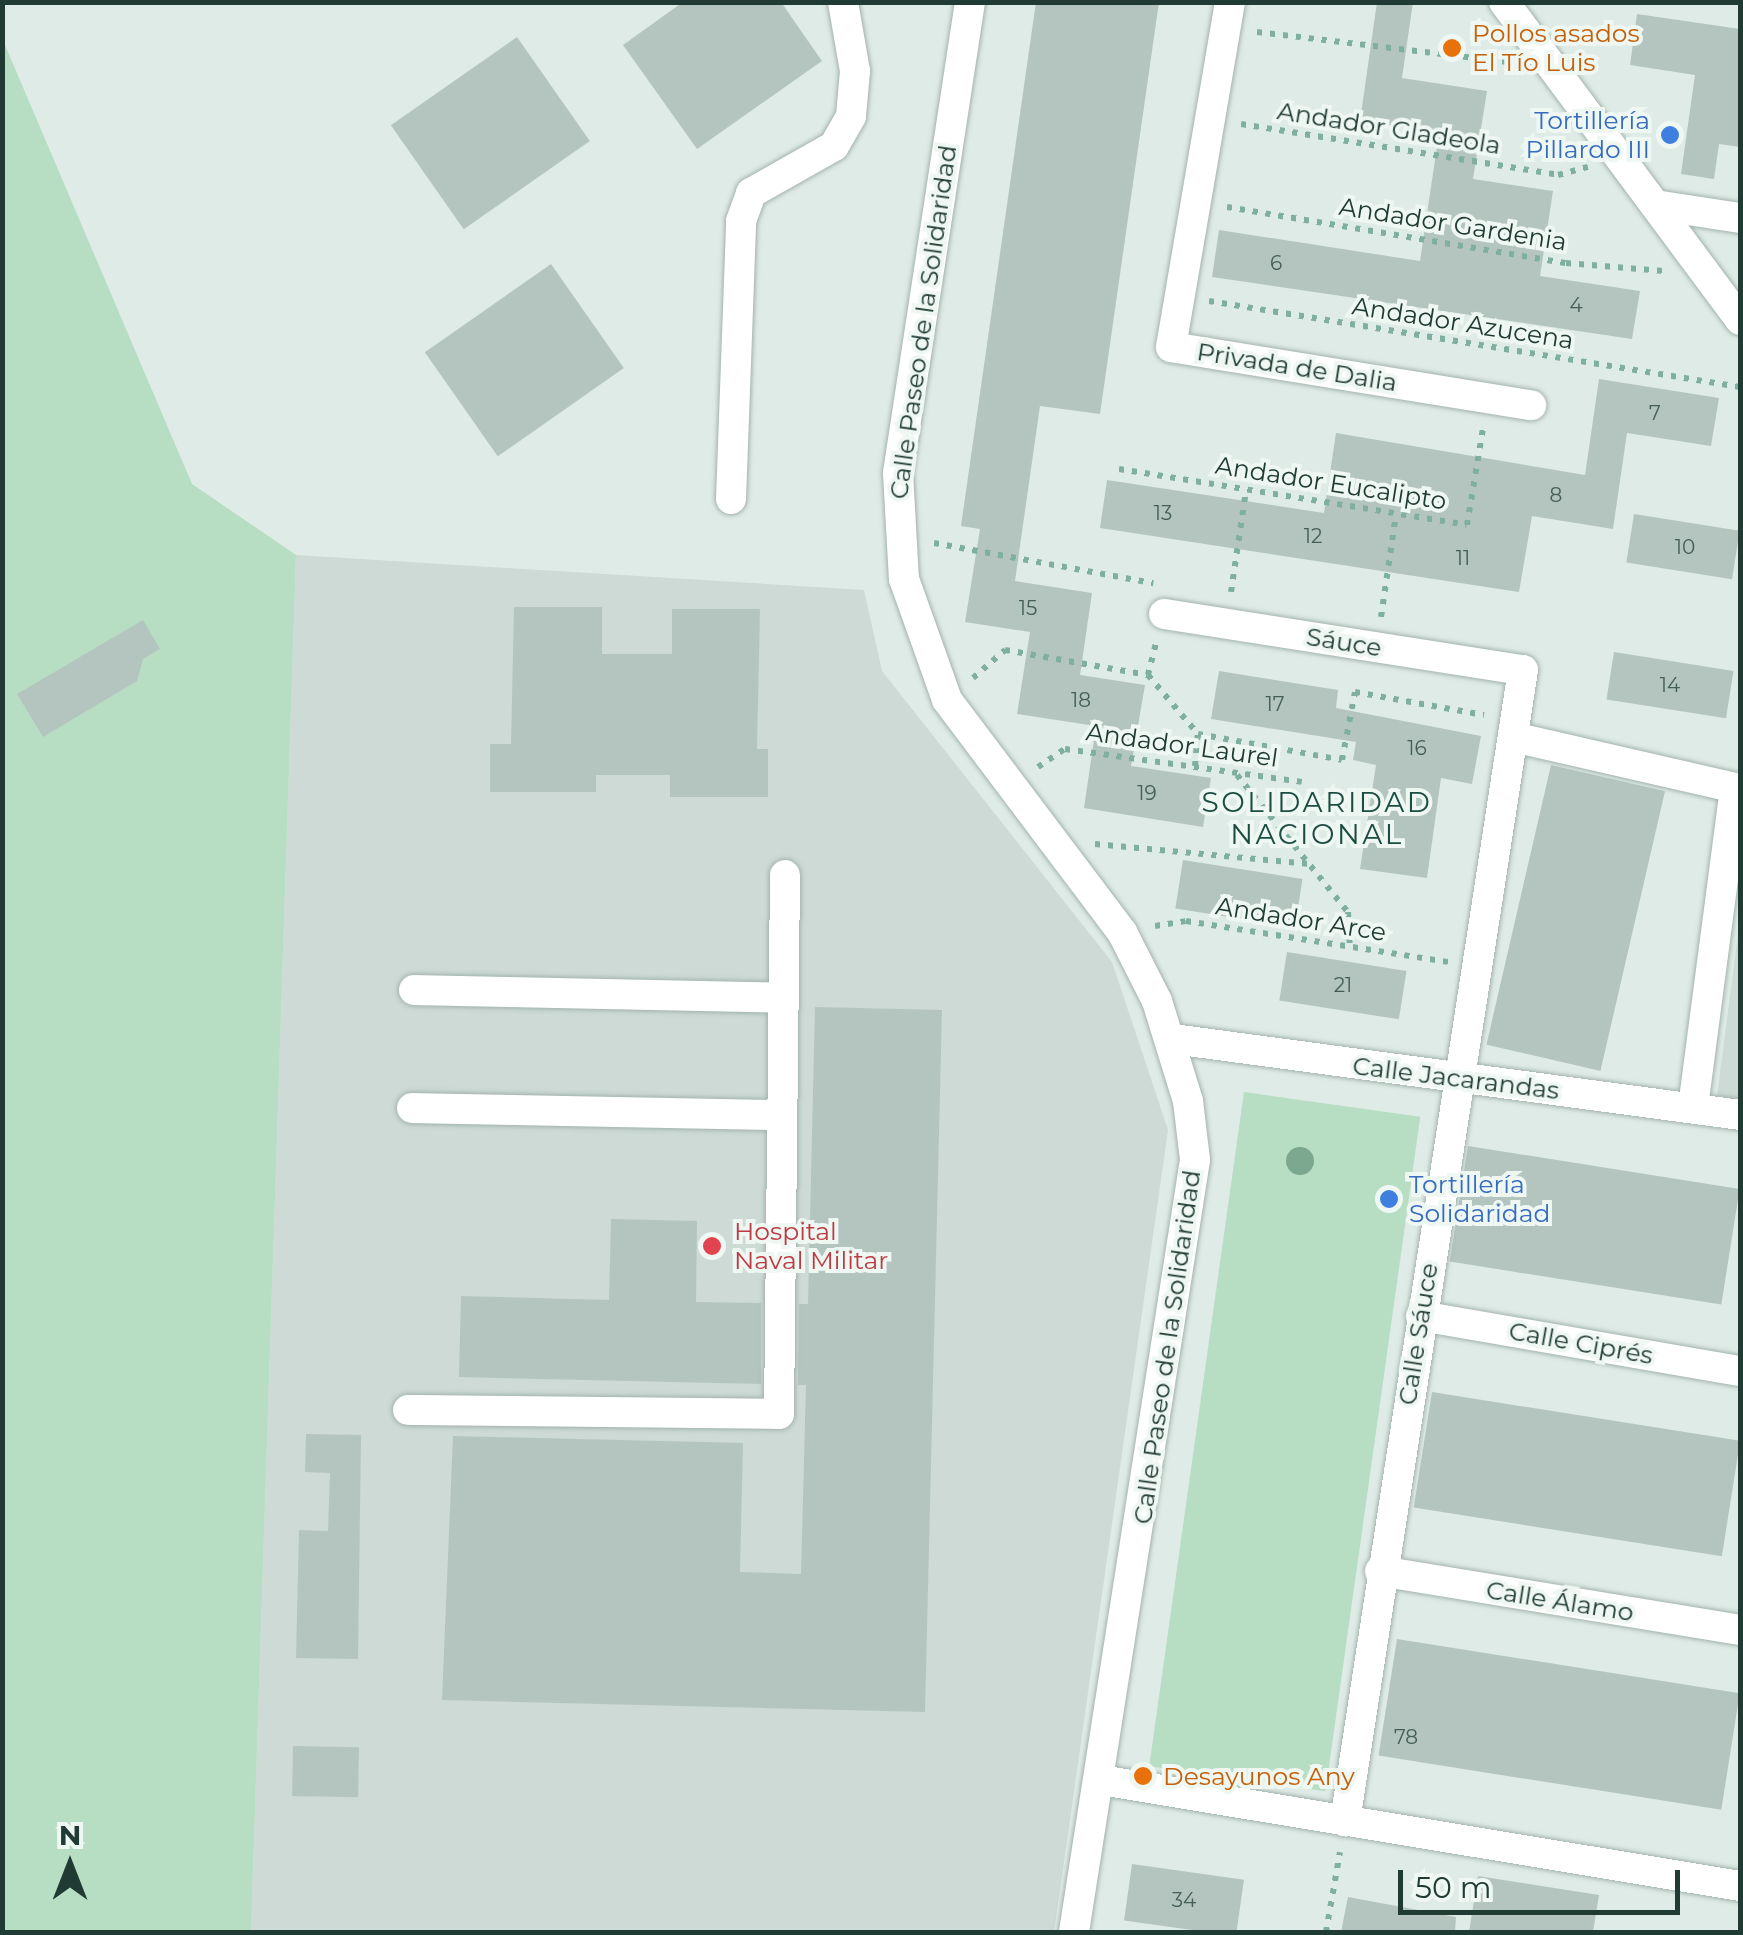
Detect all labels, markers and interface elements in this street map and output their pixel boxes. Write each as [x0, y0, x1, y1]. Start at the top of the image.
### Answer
place label: Pollos asados El Tío Luis [1472, 19, 1640, 78]
marker: Pollos asados El Tío Luis [1441, 37, 1463, 59]
street label: Andador Gladeola [1275, 96, 1503, 160]
place label: Tortillería Pillardo III [1526, 106, 1650, 165]
marker: Tortillería Pillardo III [1659, 124, 1681, 146]
street label: Calle Paseo de la Solidaridad [883, 143, 963, 501]
street label: Andador Gardenia [1337, 191, 1569, 257]
house number: 6 [1270, 251, 1282, 275]
street label: Andador Azucena [1350, 291, 1576, 355]
house number: 4 [1569, 293, 1583, 317]
street label: Privada de Dalia [1195, 336, 1399, 398]
house number: 7 [1649, 401, 1661, 425]
street label: Andador Eucalipto [1213, 450, 1449, 516]
house number: 8 [1550, 483, 1562, 507]
house number: 13 [1154, 501, 1172, 525]
house number: 12 [1304, 524, 1322, 548]
house number: 10 [1675, 535, 1695, 559]
house number: 11 [1456, 546, 1470, 570]
house number: 15 [1019, 596, 1037, 620]
street label: Sáuce [1304, 621, 1384, 663]
house number: 14 [1660, 673, 1680, 697]
house number: 18 [1071, 688, 1091, 712]
house number: 17 [1266, 692, 1284, 716]
street label: Andador Laurel [1084, 717, 1280, 773]
house number: 16 [1407, 736, 1427, 760]
house number: 19 [1137, 781, 1157, 805]
district label: SOLIDARIDAD NACIONAL [1202, 785, 1432, 851]
street label: Andador Arce [1214, 891, 1388, 947]
house number: 21 [1334, 973, 1352, 997]
street label: Calle Jacarandas [1351, 1050, 1561, 1106]
street label: Calle Paseo de la Solidaridad [1127, 1168, 1207, 1526]
place label: Tortillería Solidaridad [1409, 1170, 1550, 1229]
marker: Tortillería Solidaridad [1378, 1188, 1400, 1210]
place label: Hospital Naval Militar [734, 1217, 888, 1276]
marker: Hospital Naval Militar [699, 1233, 725, 1259]
street label: Calle Sáuce [1392, 1261, 1444, 1407]
street label: Calle Ciprés [1507, 1316, 1655, 1370]
street label: Calle Álamo [1484, 1575, 1636, 1627]
house number: 78 [1394, 1725, 1418, 1749]
place label: Desayunos Any [1163, 1761, 1355, 1791]
marker: Desayunos Any [1132, 1765, 1154, 1787]
north arrow [20, 1815, 120, 1915]
text: N [59, 1818, 81, 1852]
scale bar [1403, 1850, 1686, 1912]
text: 50 m [1415, 1869, 1492, 1906]
house number: 34 [1172, 1888, 1196, 1912]

